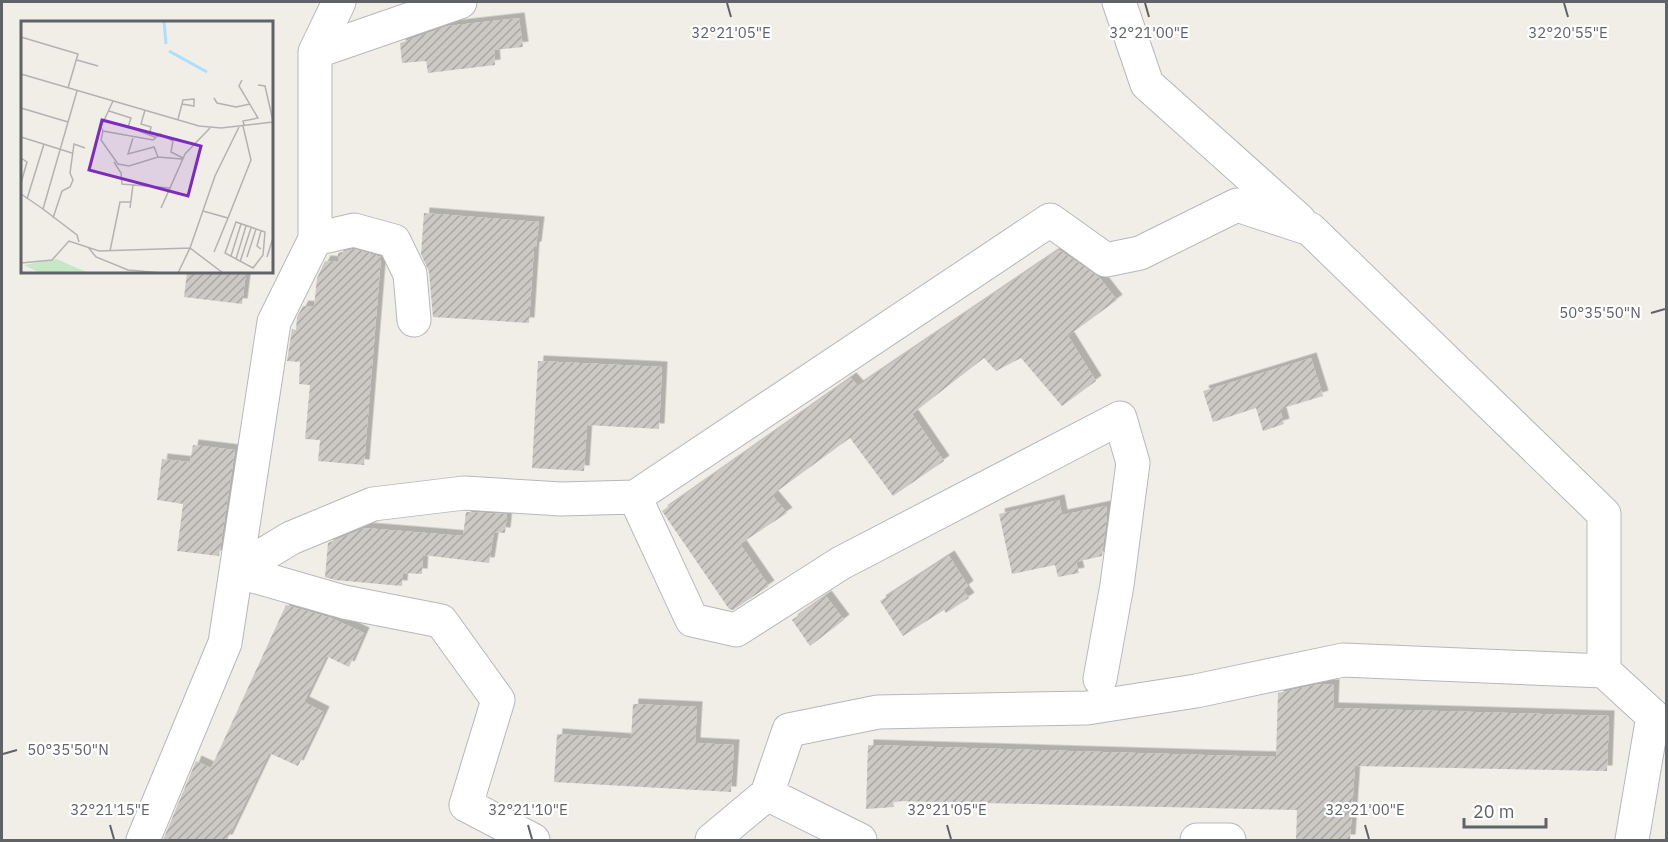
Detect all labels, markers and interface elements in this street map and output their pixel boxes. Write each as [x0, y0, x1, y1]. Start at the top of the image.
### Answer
inset map [21, 21, 273, 273]
text: 32°21'05"E [691, 23, 771, 42]
text: 32°21'00"E [1109, 23, 1189, 42]
text: 32°20'55"E [1528, 23, 1608, 42]
text: 50°35'50"N [1559, 303, 1641, 322]
text: 50°35'50"N [27, 740, 109, 759]
scale bar [1464, 791, 1546, 829]
text: 32°21'15"E [70, 800, 150, 819]
text: 32°21'10"E [488, 800, 568, 819]
text: 32°21'05"E [907, 800, 987, 819]
text: 32°21'00"E [1325, 800, 1405, 819]
text: 20 m [1473, 800, 1515, 823]

